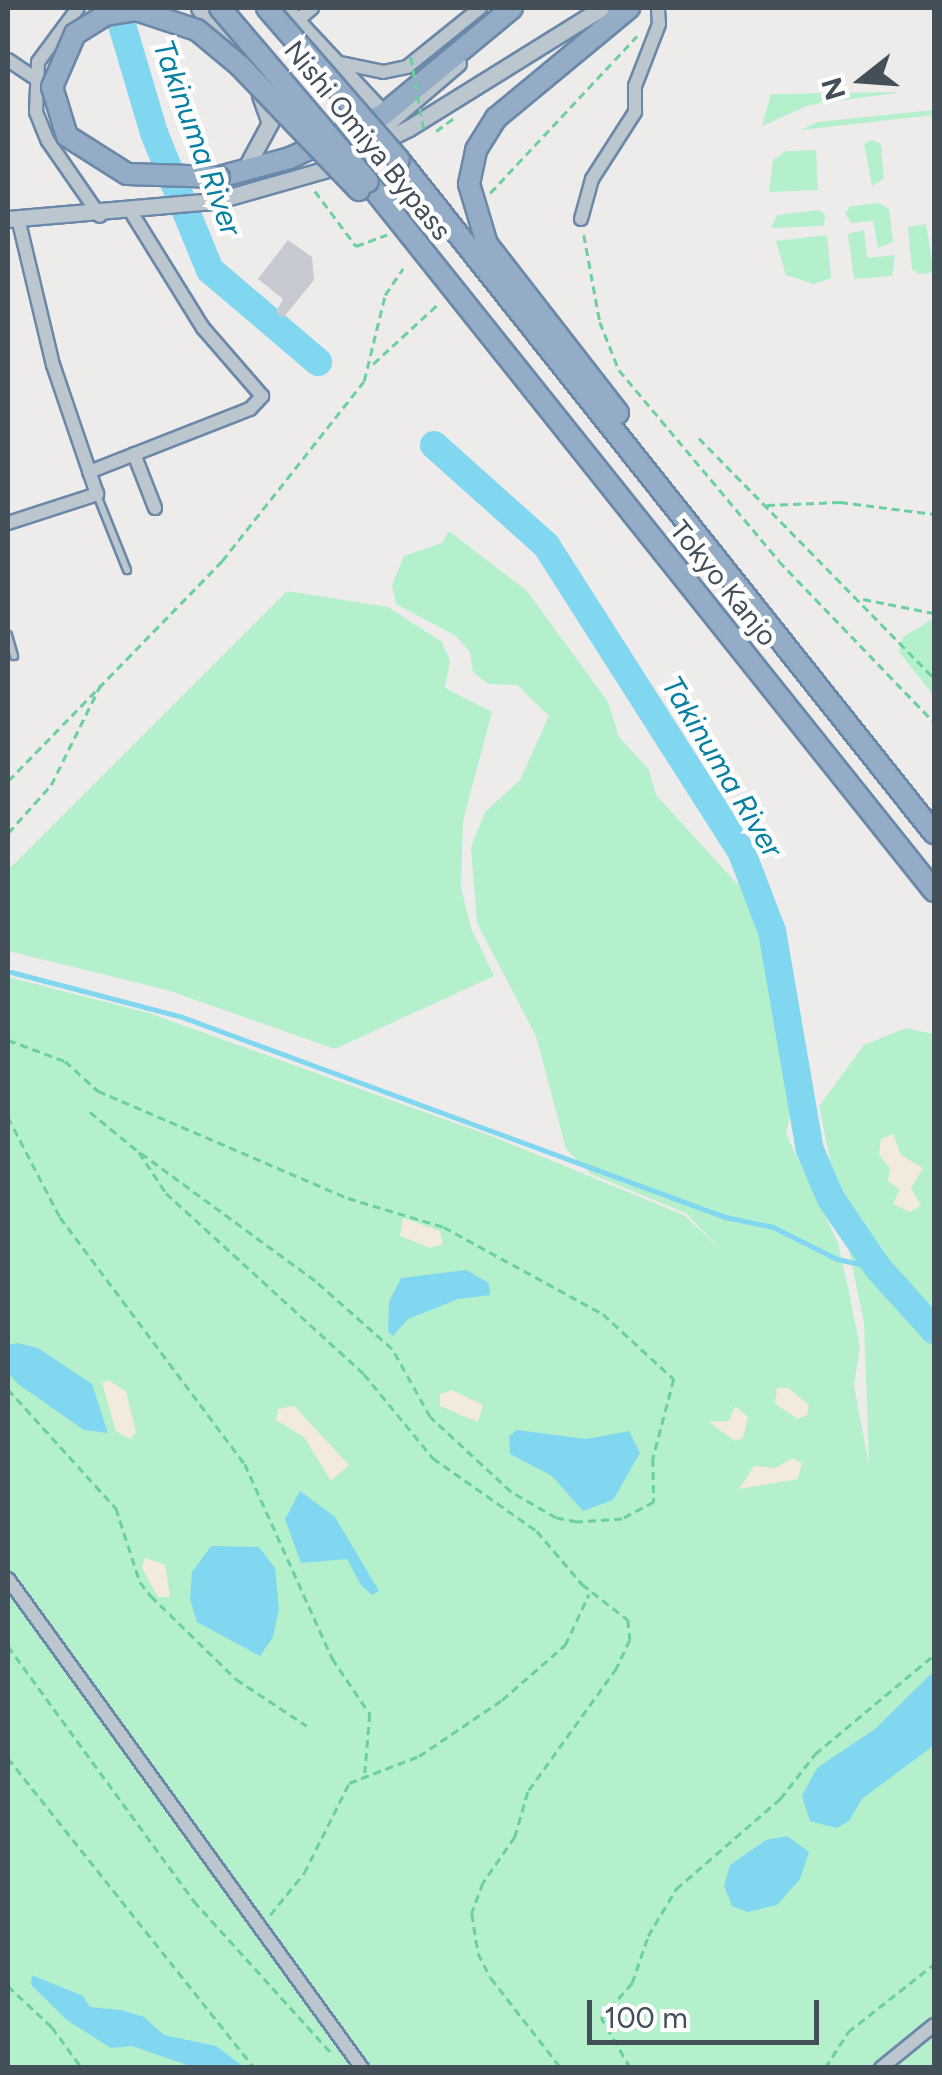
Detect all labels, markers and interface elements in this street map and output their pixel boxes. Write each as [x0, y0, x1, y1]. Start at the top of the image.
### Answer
north arrow [812, 30, 912, 130]
street label: Nishi Omiya Bypass [277, 34, 459, 246]
water label: Takinuma River [145, 35, 249, 241]
text: N [814, 73, 853, 104]
street label: Tokyo Kanjo [663, 514, 785, 652]
water label: Takinuma River [654, 670, 790, 864]
scale bar [592, 1980, 824, 2042]
text: 100 m [604, 1999, 688, 2036]

